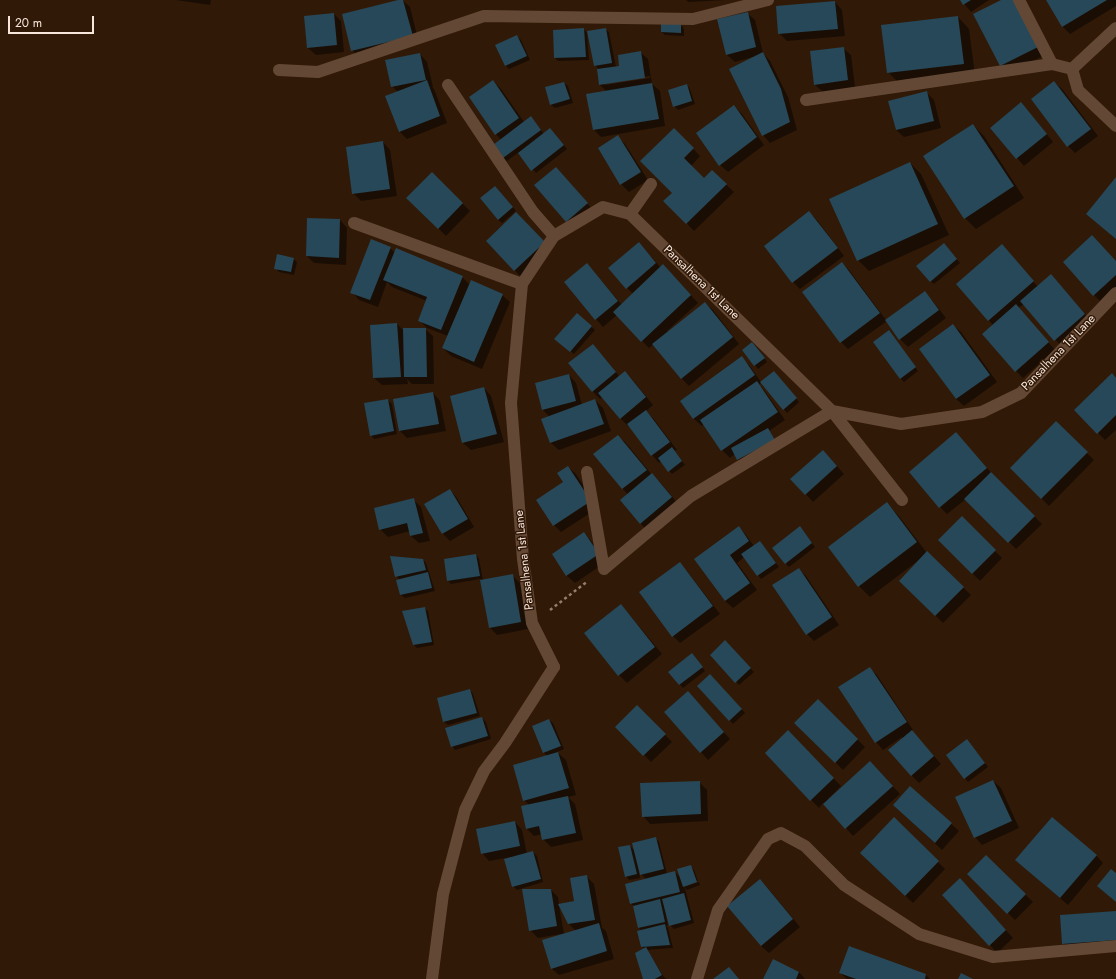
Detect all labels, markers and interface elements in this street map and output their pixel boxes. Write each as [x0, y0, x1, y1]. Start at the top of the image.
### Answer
scale bar [10, 8, 96, 34]
text: 20 m [15, 14, 42, 32]
street label: Pansalhena 1st Lane [660, 243, 742, 323]
street label: Pansalhena 1st Lane [1019, 312, 1099, 394]
street label: Pansalhena 1st Lane [513, 509, 537, 611]

